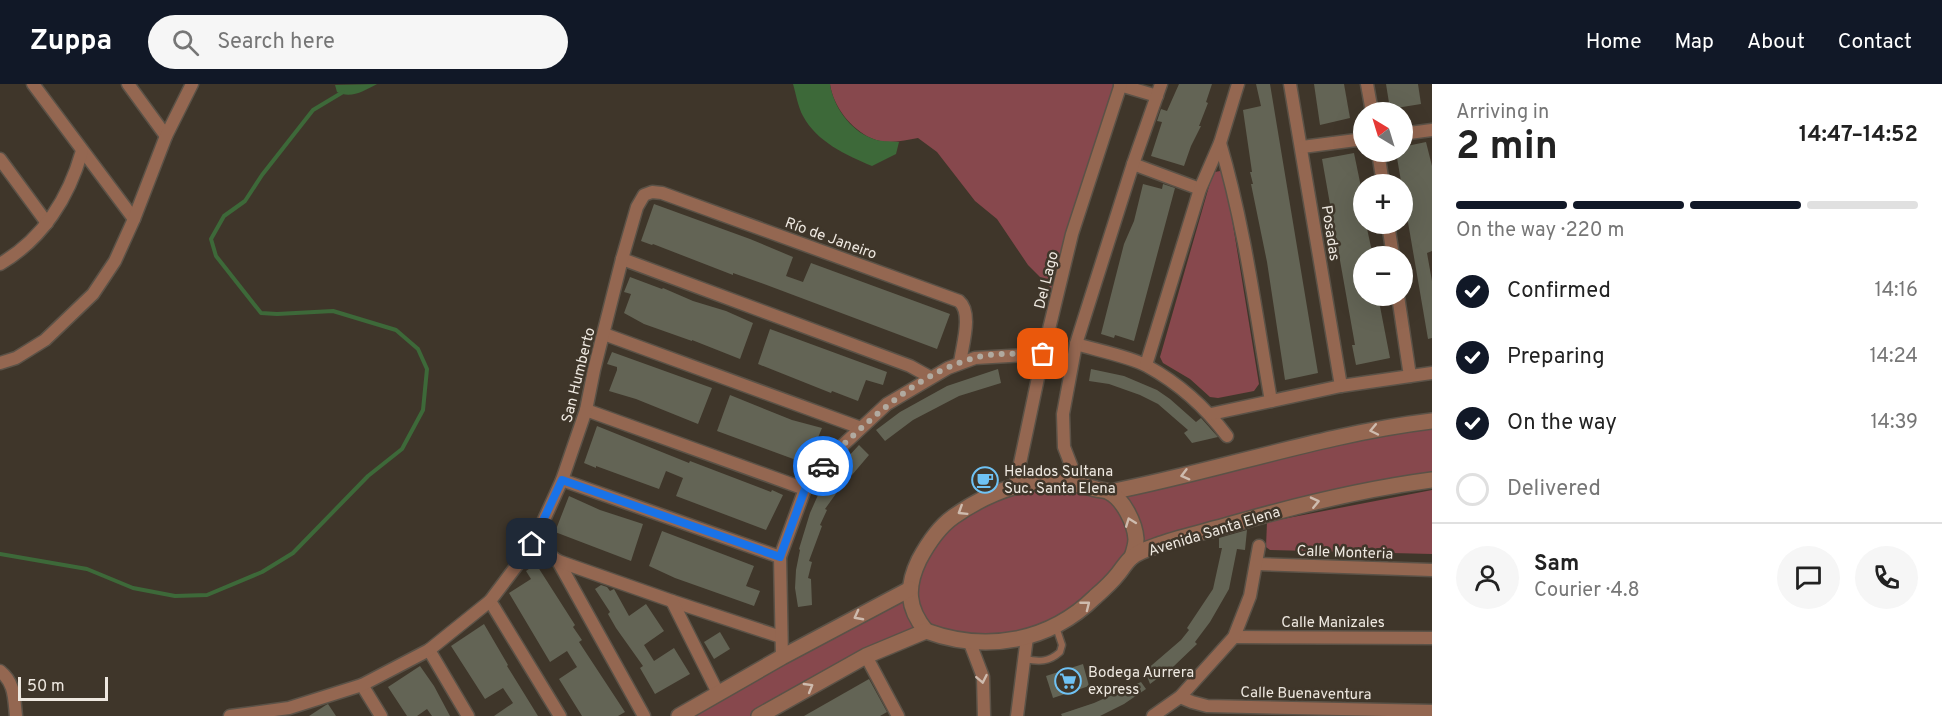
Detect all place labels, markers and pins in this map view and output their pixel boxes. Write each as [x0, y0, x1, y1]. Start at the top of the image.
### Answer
pin [1017, 328, 1068, 379]
place label: Helados Sultana Suc. Santa Elena [1004, 463, 1116, 499]
cafe icon: Helados Sultana Suc. Santa Elena [970, 465, 1000, 495]
pin [506, 518, 557, 569]
place label: Bodega Aurrera express [1088, 664, 1194, 700]
supermarket icon: Bodega Aurrera express [1053, 666, 1083, 696]

